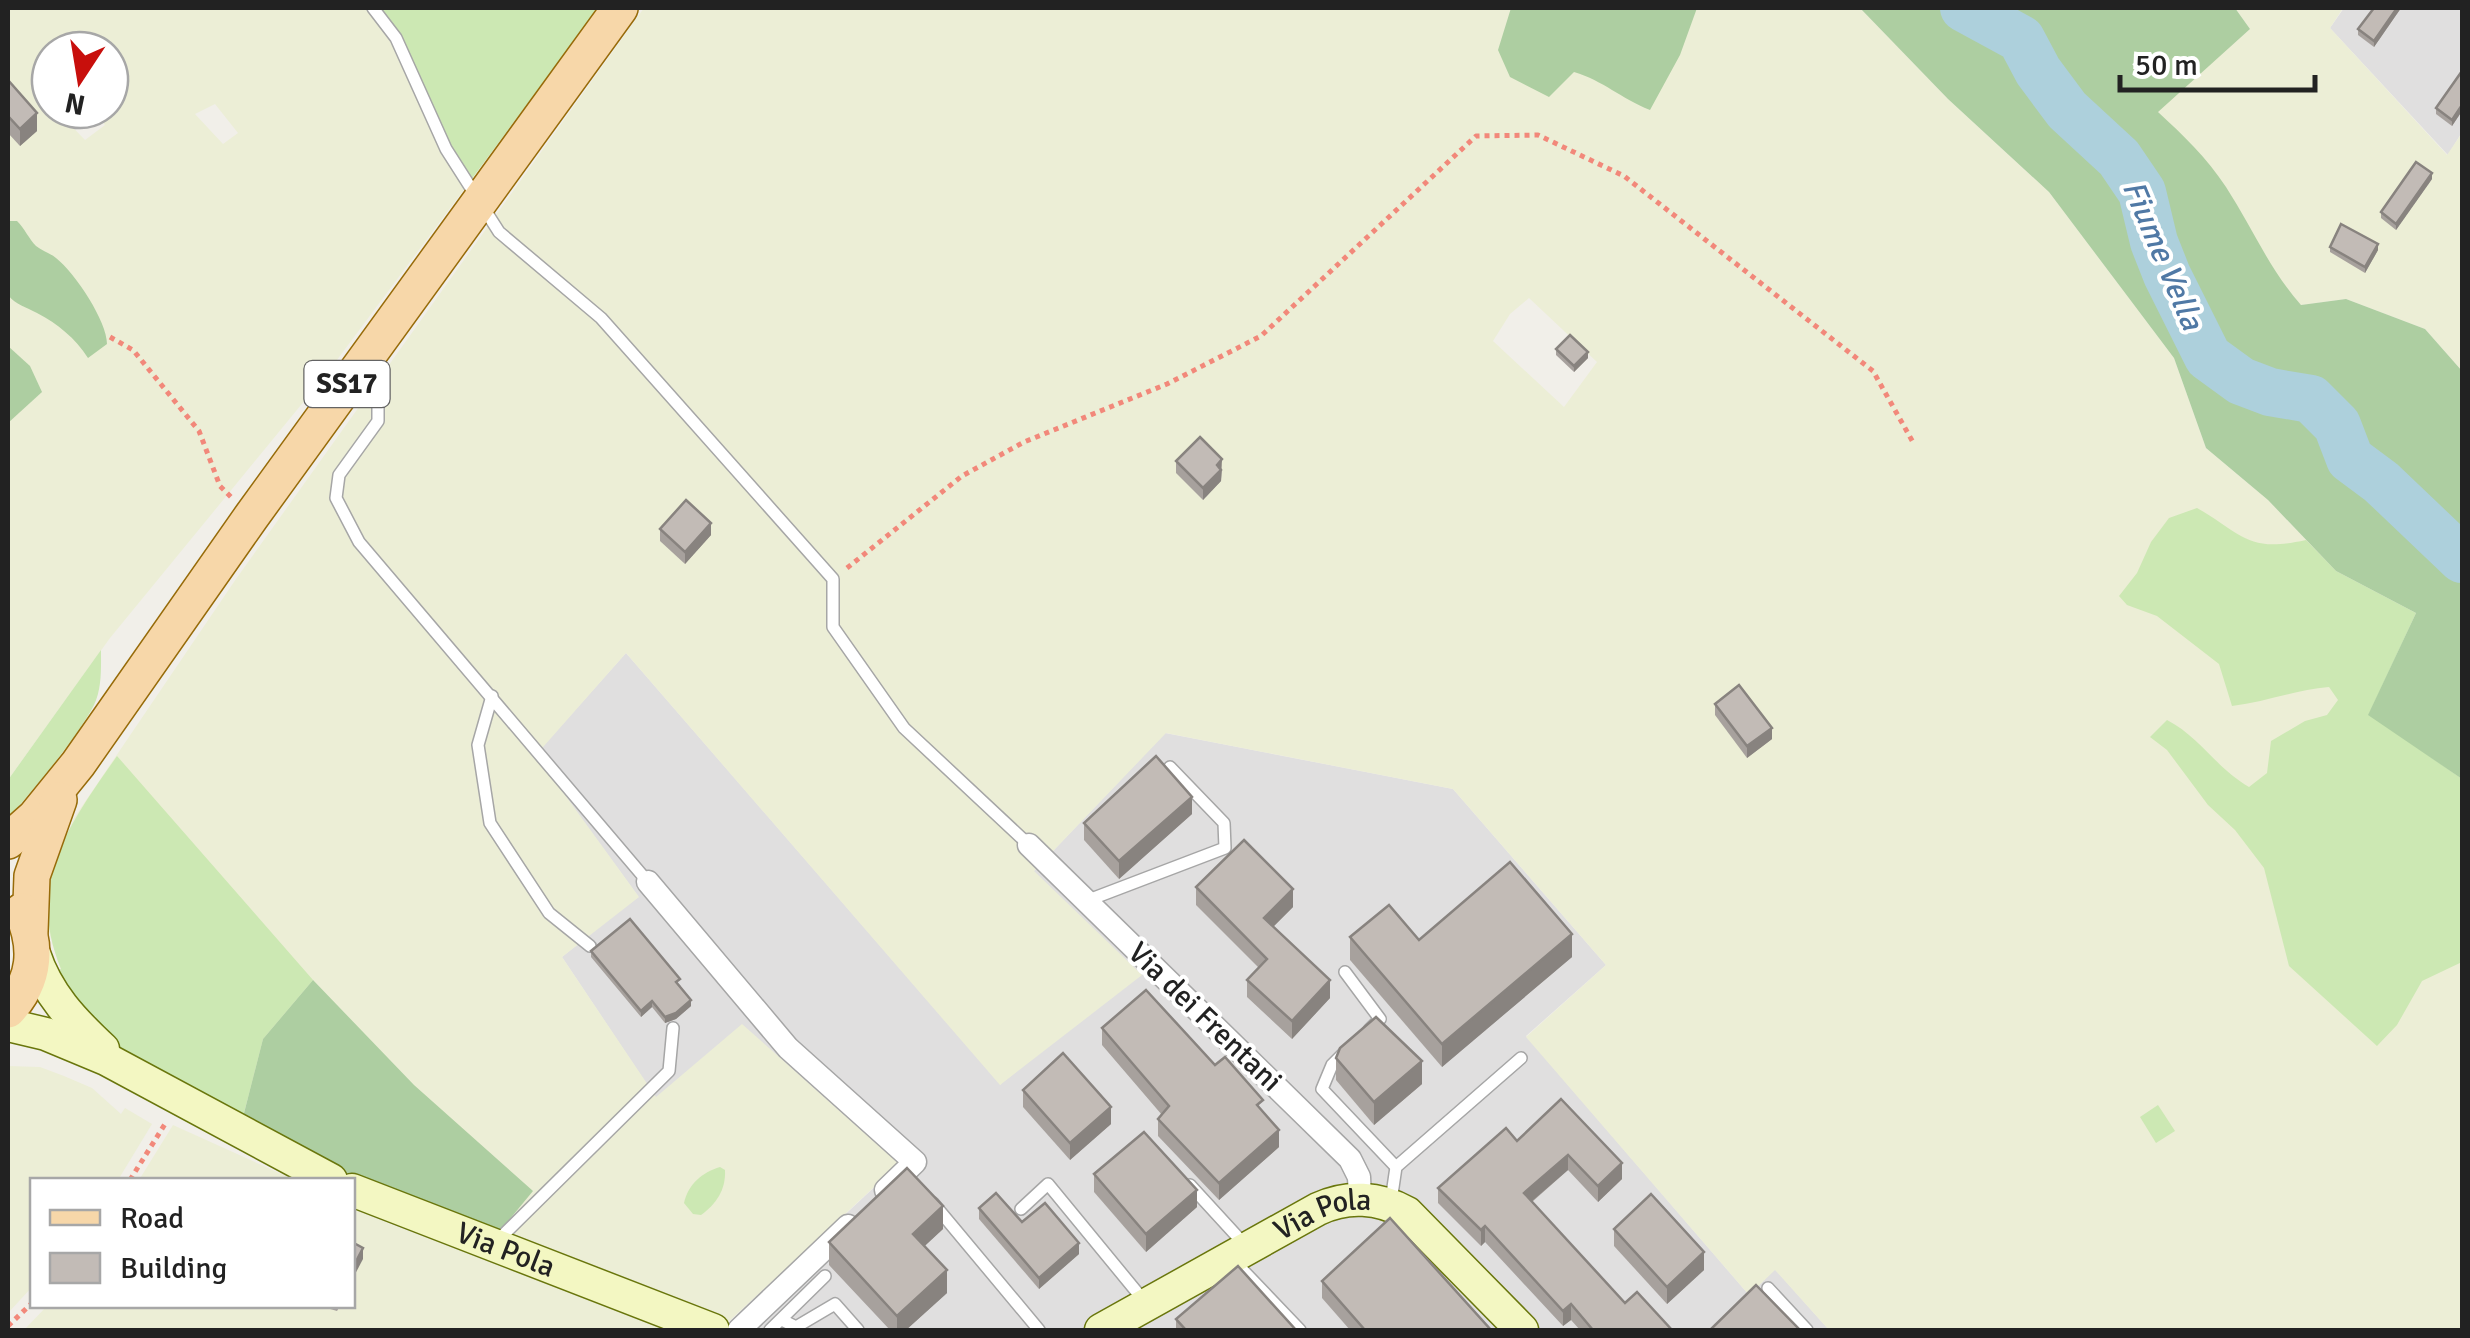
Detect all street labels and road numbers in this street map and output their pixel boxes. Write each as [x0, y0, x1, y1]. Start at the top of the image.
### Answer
road number: SS17 [304, 361, 390, 407]
street label: Via dei Frentani [1120, 934, 1290, 1100]
street label: Via Pola [1267, 1181, 1373, 1249]
street label: Via Pola [451, 1214, 561, 1286]

